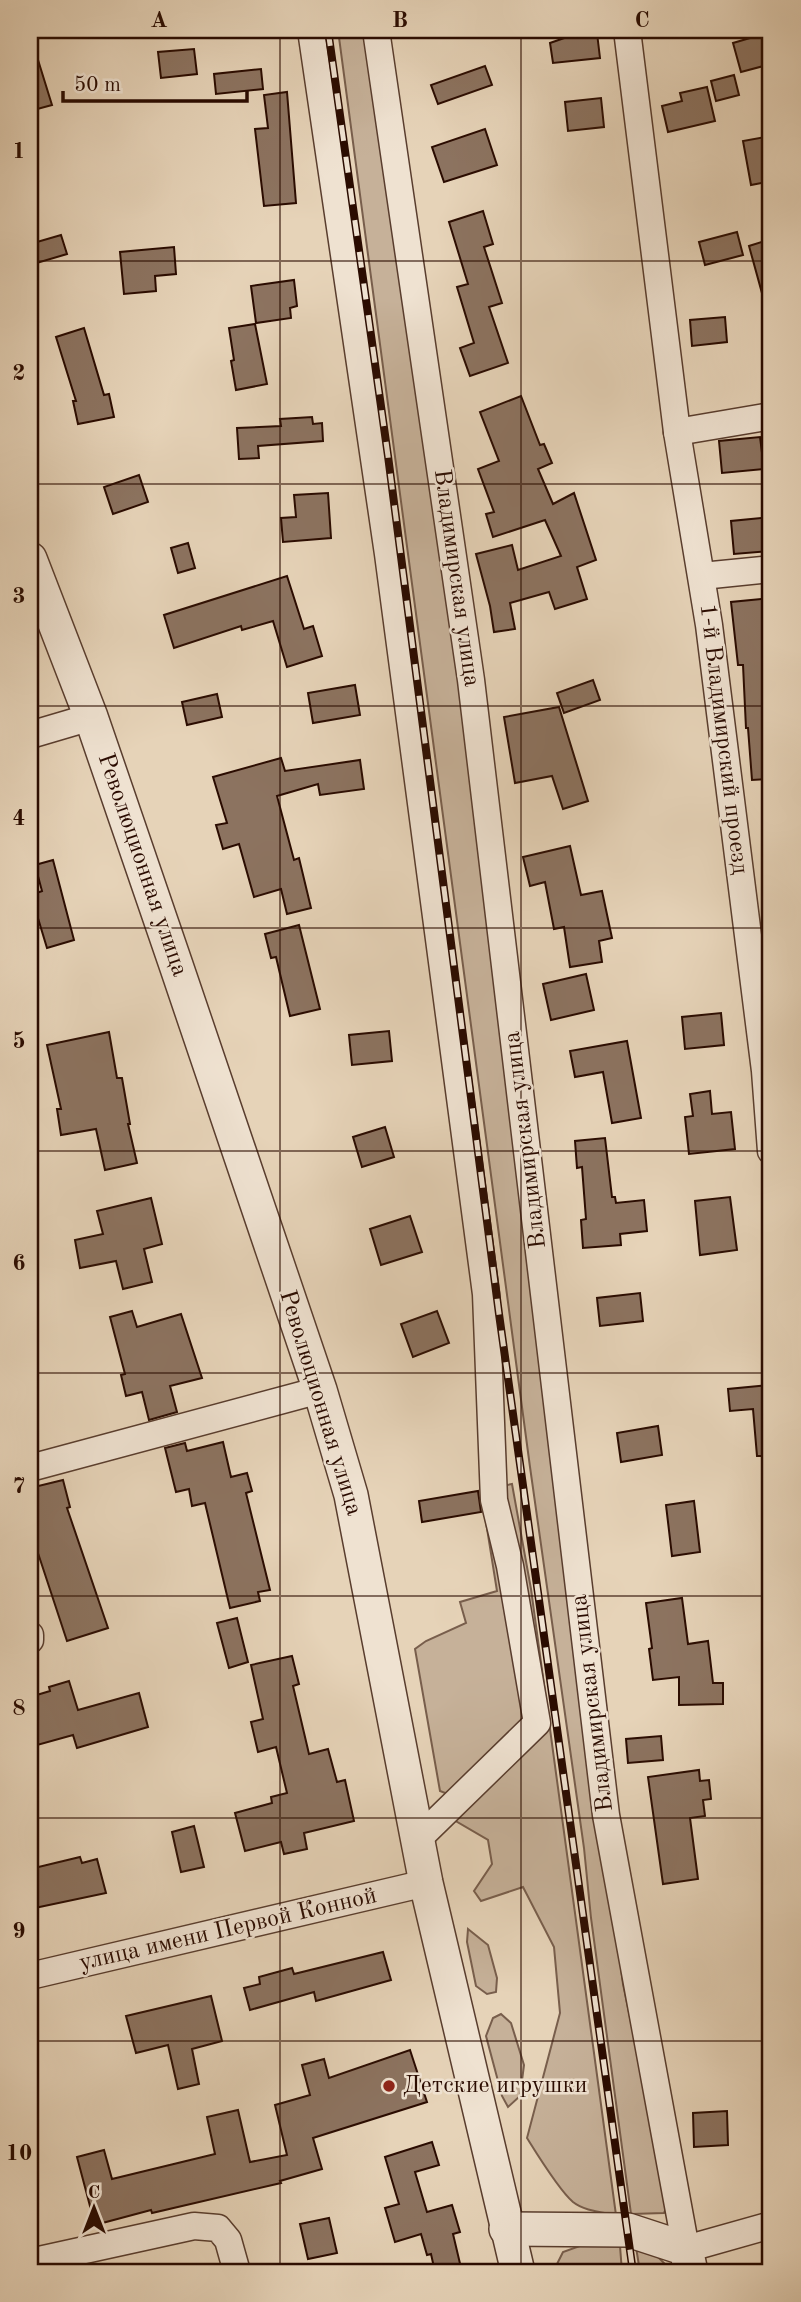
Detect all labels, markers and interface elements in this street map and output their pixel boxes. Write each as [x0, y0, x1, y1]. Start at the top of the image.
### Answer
text: A [150, 9, 168, 32]
text: B [392, 9, 408, 32]
text: C [634, 9, 650, 32]
scale bar [63, 60, 247, 104]
text: 50 m [74, 75, 121, 96]
text: 1 [12, 140, 26, 163]
text: 2 [12, 362, 26, 385]
street label: Владимирская улица [429, 468, 483, 688]
text: 3 [12, 585, 26, 608]
street label: 1-й Владимирский проезд [694, 602, 752, 876]
street label: Революционная улица [93, 750, 192, 980]
text: 4 [12, 807, 26, 830]
text: 5 [12, 1030, 26, 1053]
street label: Владимирская улица [501, 1030, 551, 1250]
text: 6 [12, 1252, 26, 1275]
street label: Революционная улица [274, 1288, 366, 1519]
text: 7 [12, 1475, 26, 1498]
street label: Владимирская улица [568, 1593, 618, 1813]
text: 8 [12, 1697, 26, 1720]
street label: улица имени Первой Конной [77, 1884, 379, 1976]
text: 9 [12, 1920, 26, 1943]
place label: Детские игрушки [403, 2074, 588, 2098]
marker: Детские игрушки [381, 2078, 397, 2094]
text: 10 [6, 2142, 32, 2165]
north arrow [60, 2172, 130, 2242]
text: С [88, 2184, 100, 2203]

